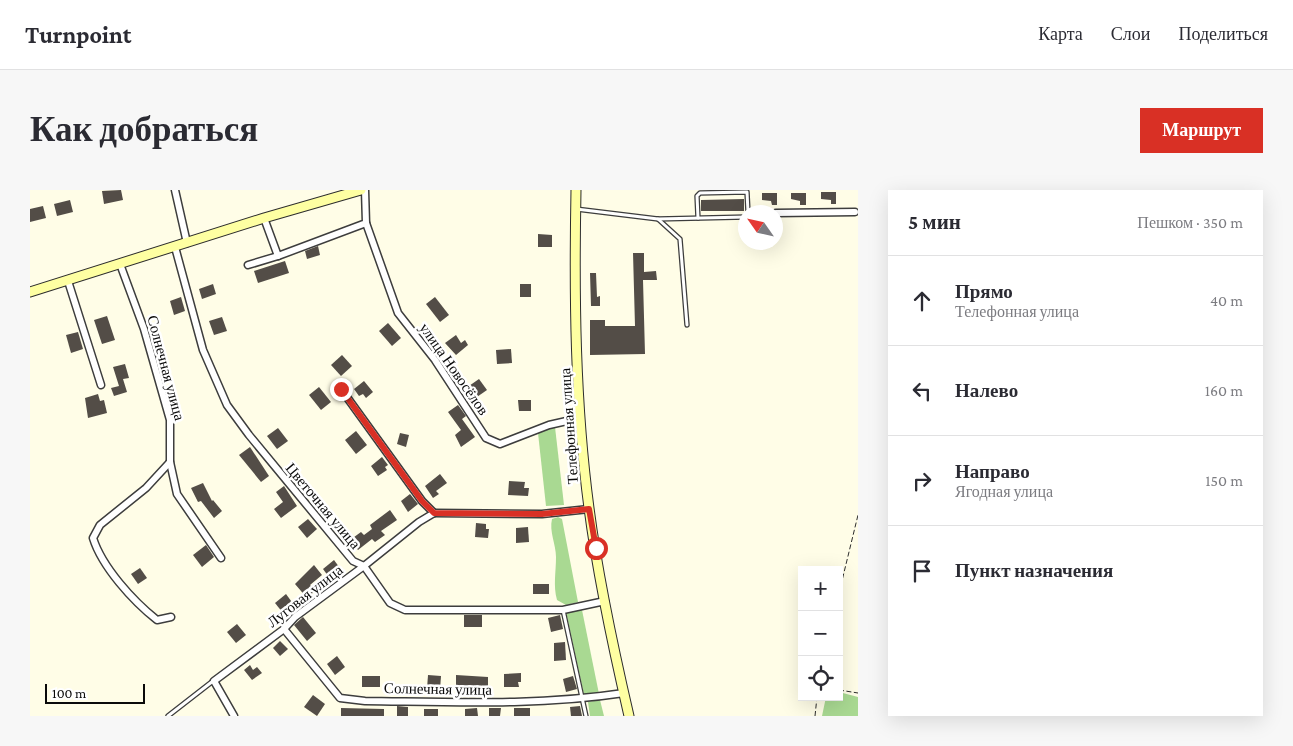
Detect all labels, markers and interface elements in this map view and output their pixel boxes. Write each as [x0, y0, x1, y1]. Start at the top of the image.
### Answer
text: Turnpoint [25, 21, 131, 48]
text: Карта [1038, 24, 1083, 44]
text: Слои [1111, 24, 1150, 44]
text: Поделиться [1178, 24, 1268, 44]
button: Маршрут [1140, 108, 1263, 153]
text: Как добраться [30, 110, 258, 149]
north arrow [738, 205, 783, 250]
text: 5 мин [908, 210, 961, 234]
text: Пешком · 350 m [1137, 214, 1243, 231]
text: Прямо [955, 281, 1013, 302]
icon: ahead [908, 287, 936, 315]
text: 40 m [1210, 292, 1243, 309]
text: Телефонная улица [955, 303, 1079, 320]
street label: Солнечная улица [144, 314, 188, 423]
street label: улица Новосёлов [416, 320, 492, 418]
street label: Телефонная улица [557, 367, 581, 485]
icon: left [908, 377, 936, 405]
route end [330, 378, 353, 401]
text: Налево [955, 380, 1018, 401]
text: 160 m [1205, 382, 1243, 399]
street label: Цветочная улица [283, 460, 364, 552]
text: Направо [955, 461, 1030, 482]
icon: right [908, 467, 936, 495]
text: 150 m [1205, 472, 1243, 489]
text: Ягодная улица [955, 483, 1053, 500]
route start [585, 537, 608, 560]
icon: arrive [908, 557, 936, 585]
text: Пункт назначения [955, 560, 1113, 581]
street label: Луговая улица [264, 562, 346, 630]
map controls [798, 566, 843, 701]
button: + [798, 566, 843, 611]
button: − [798, 611, 843, 656]
button: locate [798, 656, 843, 701]
street label: Солнечная улица [384, 680, 493, 698]
scale bar [45, 681, 145, 704]
text: 100 m [52, 685, 86, 701]

